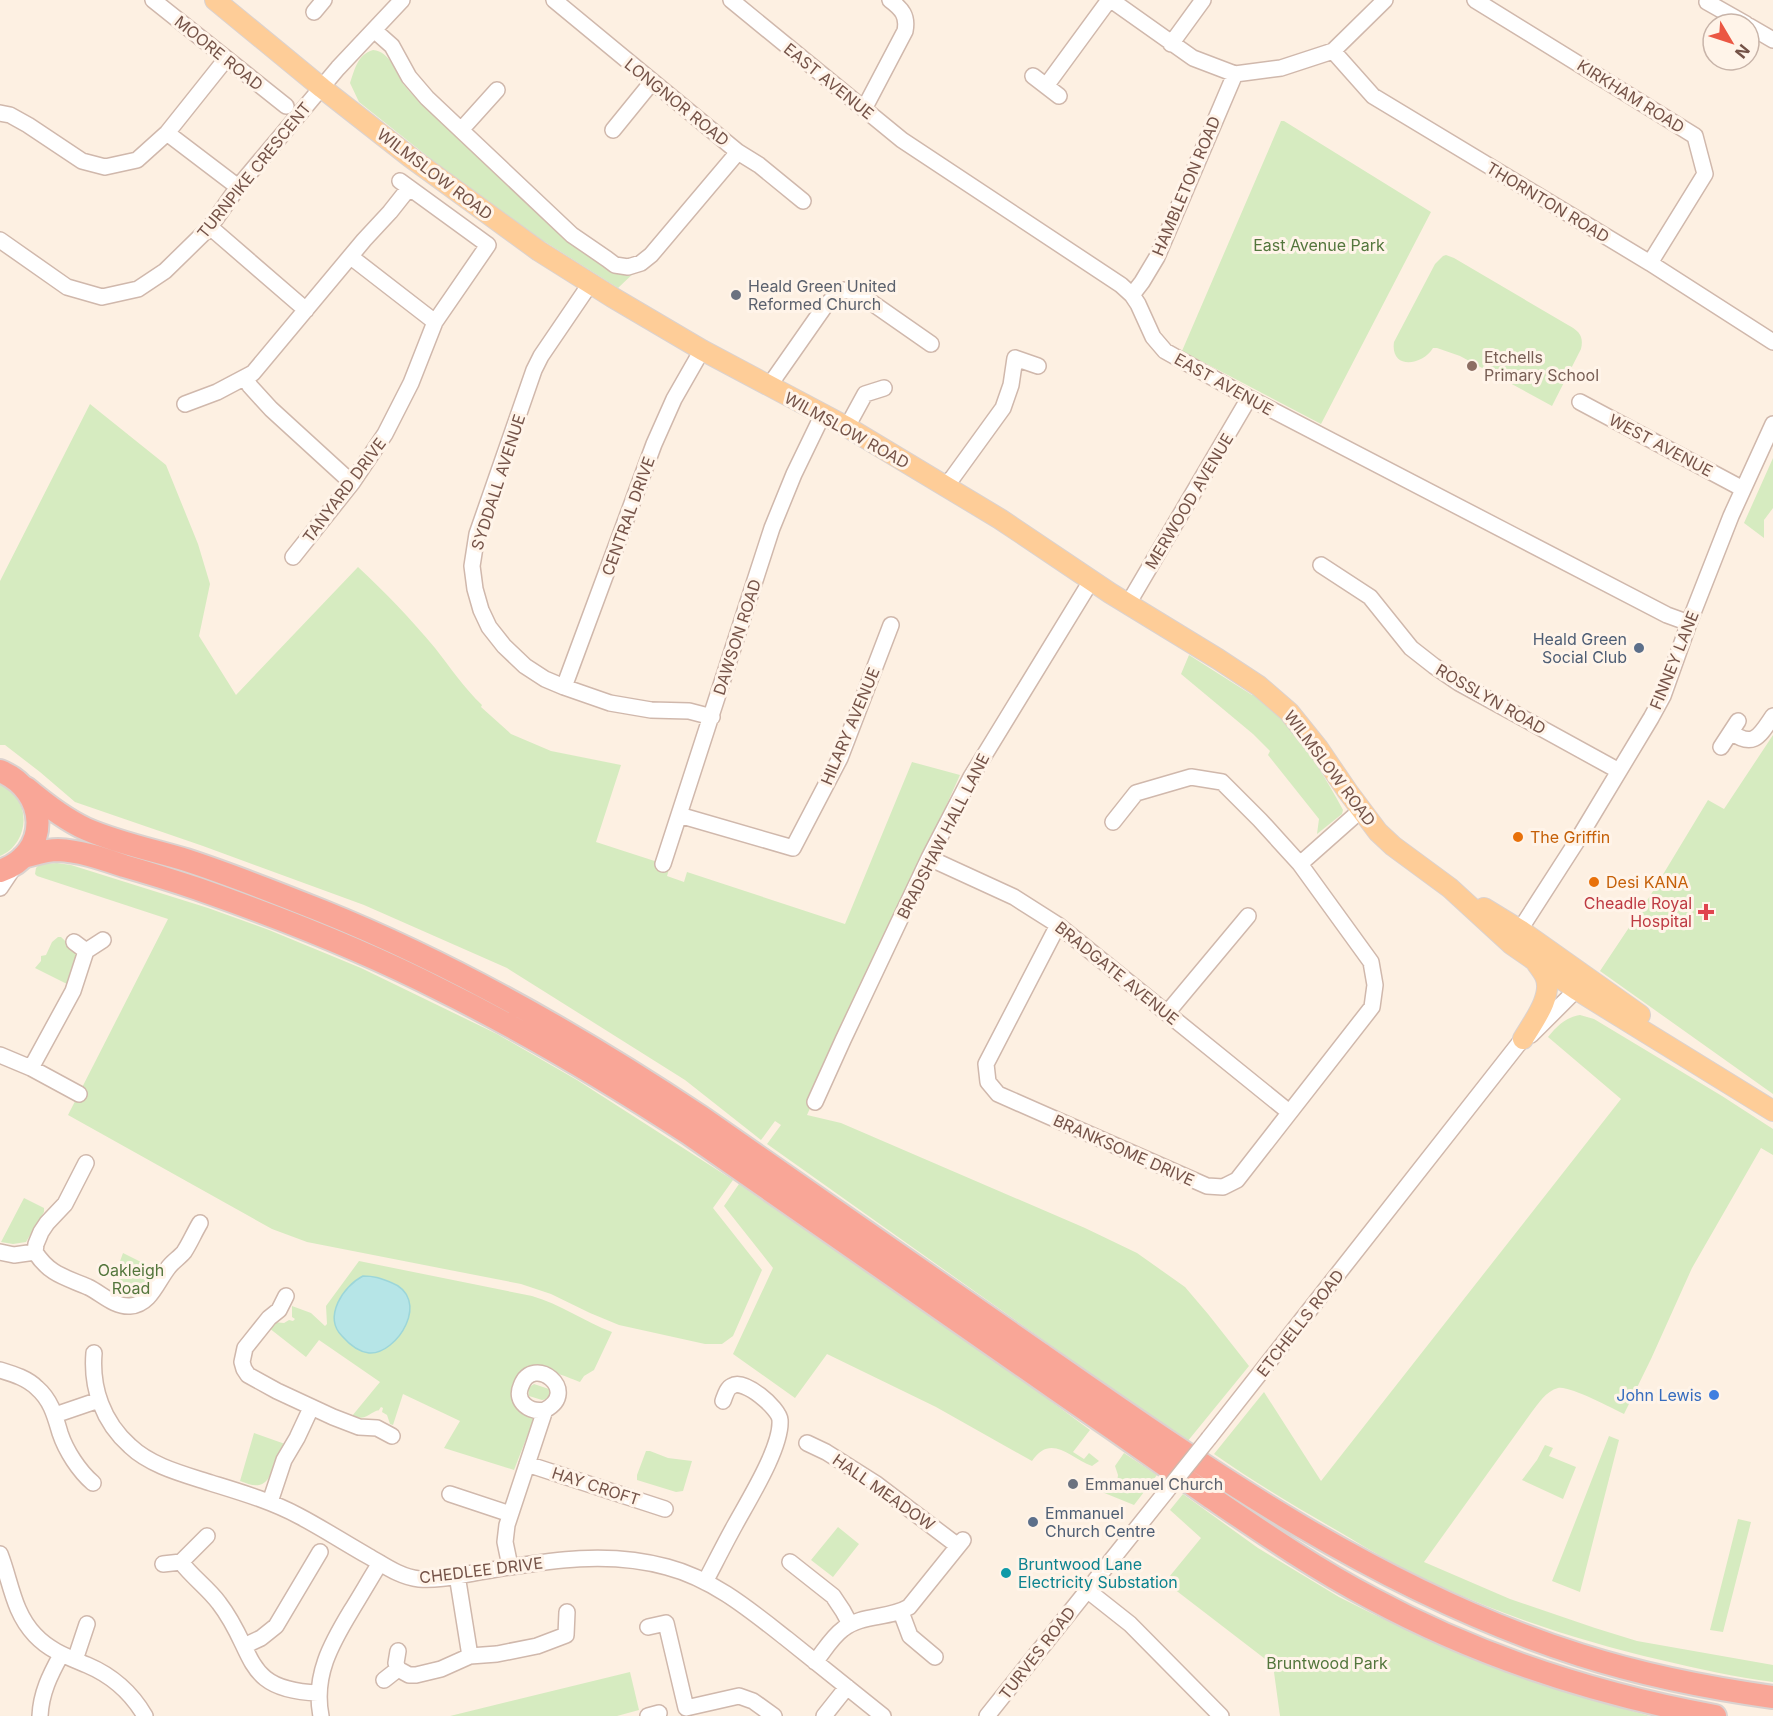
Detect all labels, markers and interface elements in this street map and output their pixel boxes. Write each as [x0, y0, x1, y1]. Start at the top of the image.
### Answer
street label: MOORE ROAD [171, 11, 267, 95]
north arrow [1701, 12, 1761, 72]
street label: EAST AVENUE [780, 39, 878, 123]
text: N [1731, 40, 1754, 62]
street label: LONGNOR ROAD [621, 54, 733, 150]
street label: KIRKHAM ROAD [1574, 55, 1688, 137]
street label: TURNPIKE CRESCENT [193, 98, 315, 242]
street label: HAMBLETON ROAD [1148, 113, 1224, 259]
street label: WILMSLOW ROAD [373, 124, 497, 224]
street label: THORNTON ROAD [1483, 157, 1613, 247]
park label: East Avenue Park [1253, 235, 1385, 255]
place label: Heald Green United Reformed Church [748, 276, 896, 314]
marker: Heald Green United Reformed Church [729, 288, 743, 302]
place label: Etchells Primary School [1484, 347, 1599, 385]
street label: EAST AVENUE [1171, 349, 1277, 419]
marker: Etchells Primary School [1465, 359, 1479, 373]
street label: WILMSLOW ROAD [781, 387, 913, 473]
street label: WEST AVENUE [1606, 409, 1716, 481]
street label: SYDDALL AVENUE [467, 412, 529, 552]
street label: MERWOOD AVENUE [1141, 429, 1237, 573]
street label: TANYARD DRIVE [298, 434, 390, 546]
street label: CENTRAL DRIVE [597, 454, 659, 578]
street label: DAWSON ROAD [709, 577, 765, 697]
street label: FINNEY LANE [1645, 608, 1703, 712]
place label: Heald Green Social Club [1533, 629, 1627, 667]
marker: Heald Green Social Club [1632, 641, 1646, 655]
street label: ROSSLYN ROAD [1432, 659, 1550, 739]
street label: HILARY AVENUE [816, 664, 884, 788]
street label: WILMSLOW ROAD [1280, 706, 1380, 830]
street label: BRADSHAW HALL LANE [893, 750, 993, 922]
place label: The Griffin [1530, 827, 1610, 847]
marker: The Griffin [1511, 830, 1525, 844]
place label: Desi KANA [1606, 872, 1689, 892]
marker: Desi KANA [1587, 875, 1601, 889]
place label: Cheadle Royal Hospital [1584, 893, 1692, 931]
marker: Cheadle Royal Hospital [1697, 903, 1715, 921]
street label: BRADGATE AVENUE [1051, 917, 1183, 1029]
street label: BRANKSOME DRIVE [1050, 1110, 1198, 1190]
park label: Oakleigh Road [98, 1260, 164, 1298]
street label: ETCHELLS ROAD [1252, 1266, 1348, 1380]
place label: John Lewis [1616, 1385, 1702, 1405]
marker: John Lewis [1707, 1388, 1721, 1402]
street label: HALL MEADOW [829, 1449, 939, 1535]
street label: HAY CROFT [550, 1462, 642, 1510]
place label: Emmanuel Church [1085, 1474, 1223, 1494]
marker: Emmanuel Church [1066, 1477, 1080, 1491]
place label: Emmanuel Church Centre [1045, 1503, 1155, 1541]
marker: Emmanuel Church Centre [1026, 1515, 1040, 1529]
street label: CHEDLEE DRIVE [418, 1552, 544, 1588]
place label: Bruntwood Lane Electricity Substation [1018, 1554, 1178, 1592]
marker: Bruntwood Lane Electricity Substation [999, 1566, 1013, 1580]
street label: TURVES ROAD [995, 1603, 1079, 1703]
park label: Bruntwood Park [1266, 1653, 1388, 1673]

